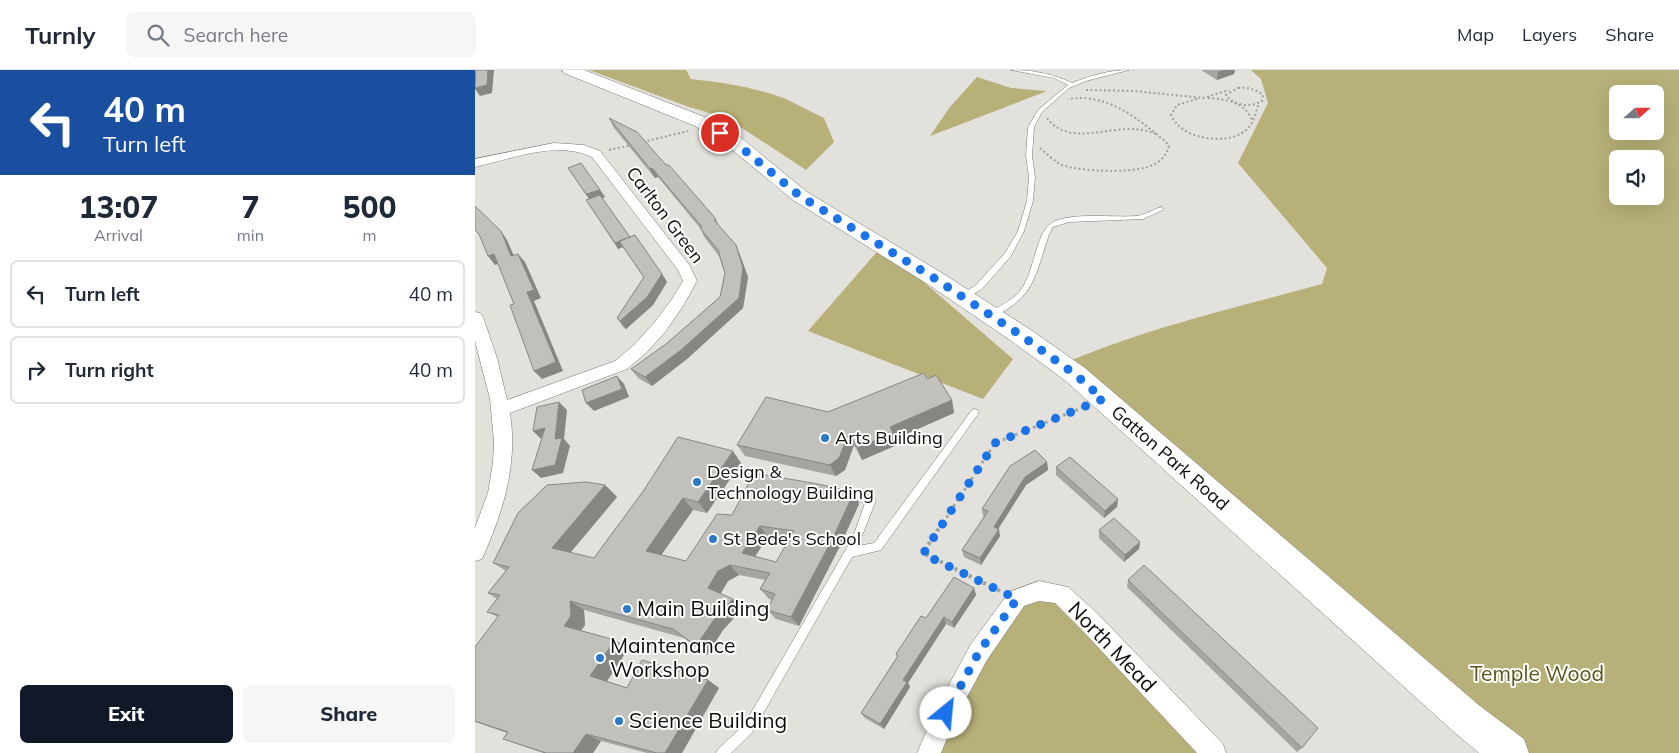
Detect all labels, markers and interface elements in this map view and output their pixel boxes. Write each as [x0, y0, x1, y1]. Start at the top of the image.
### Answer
search box [126, 12, 476, 57]
text: Turnly [25, 20, 96, 50]
icon: search [144, 21, 172, 49]
text: Search here [184, 23, 288, 47]
text: Map [1457, 23, 1494, 46]
text: Layers [1522, 23, 1577, 46]
text: Share [1605, 23, 1654, 46]
north arrow [1609, 85, 1664, 140]
map controls [1609, 85, 1664, 205]
text: 40 m [103, 87, 186, 131]
icon: left [20, 90, 85, 155]
pin [699, 112, 741, 154]
icon: arrive [706, 119, 734, 147]
text: Turn left [103, 130, 186, 158]
button: sound [1609, 150, 1664, 205]
street label: Carlton Green [622, 162, 709, 268]
text: 13:07 [78, 188, 158, 226]
text: 7 [241, 188, 259, 226]
text: 500 [343, 188, 397, 226]
text: Arrival [94, 225, 143, 245]
text: min [237, 225, 264, 245]
text: m [362, 225, 377, 245]
icon: left [22, 280, 50, 308]
text: Turn left [65, 282, 140, 306]
text: 40 m [409, 282, 453, 306]
icon: right [22, 356, 50, 384]
text: Turn right [65, 358, 154, 382]
text: 40 m [409, 358, 453, 382]
street label: Gatton Park Road [1107, 400, 1234, 515]
place label: Arts Building [835, 426, 943, 449]
marker: Arts Building [819, 432, 831, 444]
place label: Design & Technology Building [707, 460, 874, 504]
marker: Design & Technology Building [691, 476, 703, 488]
place label: St Bede's School [723, 527, 861, 550]
marker: St Bede's School [707, 533, 719, 545]
place label: Main Building [637, 595, 769, 621]
street label: North Mead [1063, 596, 1162, 697]
marker: Main Building [621, 603, 633, 615]
place label: Maintenance Workshop [610, 632, 735, 682]
marker: Maintenance Workshop [594, 652, 606, 664]
park label: Temple Wood [1470, 660, 1604, 686]
button: Exit [20, 685, 233, 743]
button: Share [243, 685, 455, 743]
position arrow [919, 686, 971, 738]
place label: Science Building [629, 707, 787, 733]
marker: Science Building [613, 715, 625, 727]

